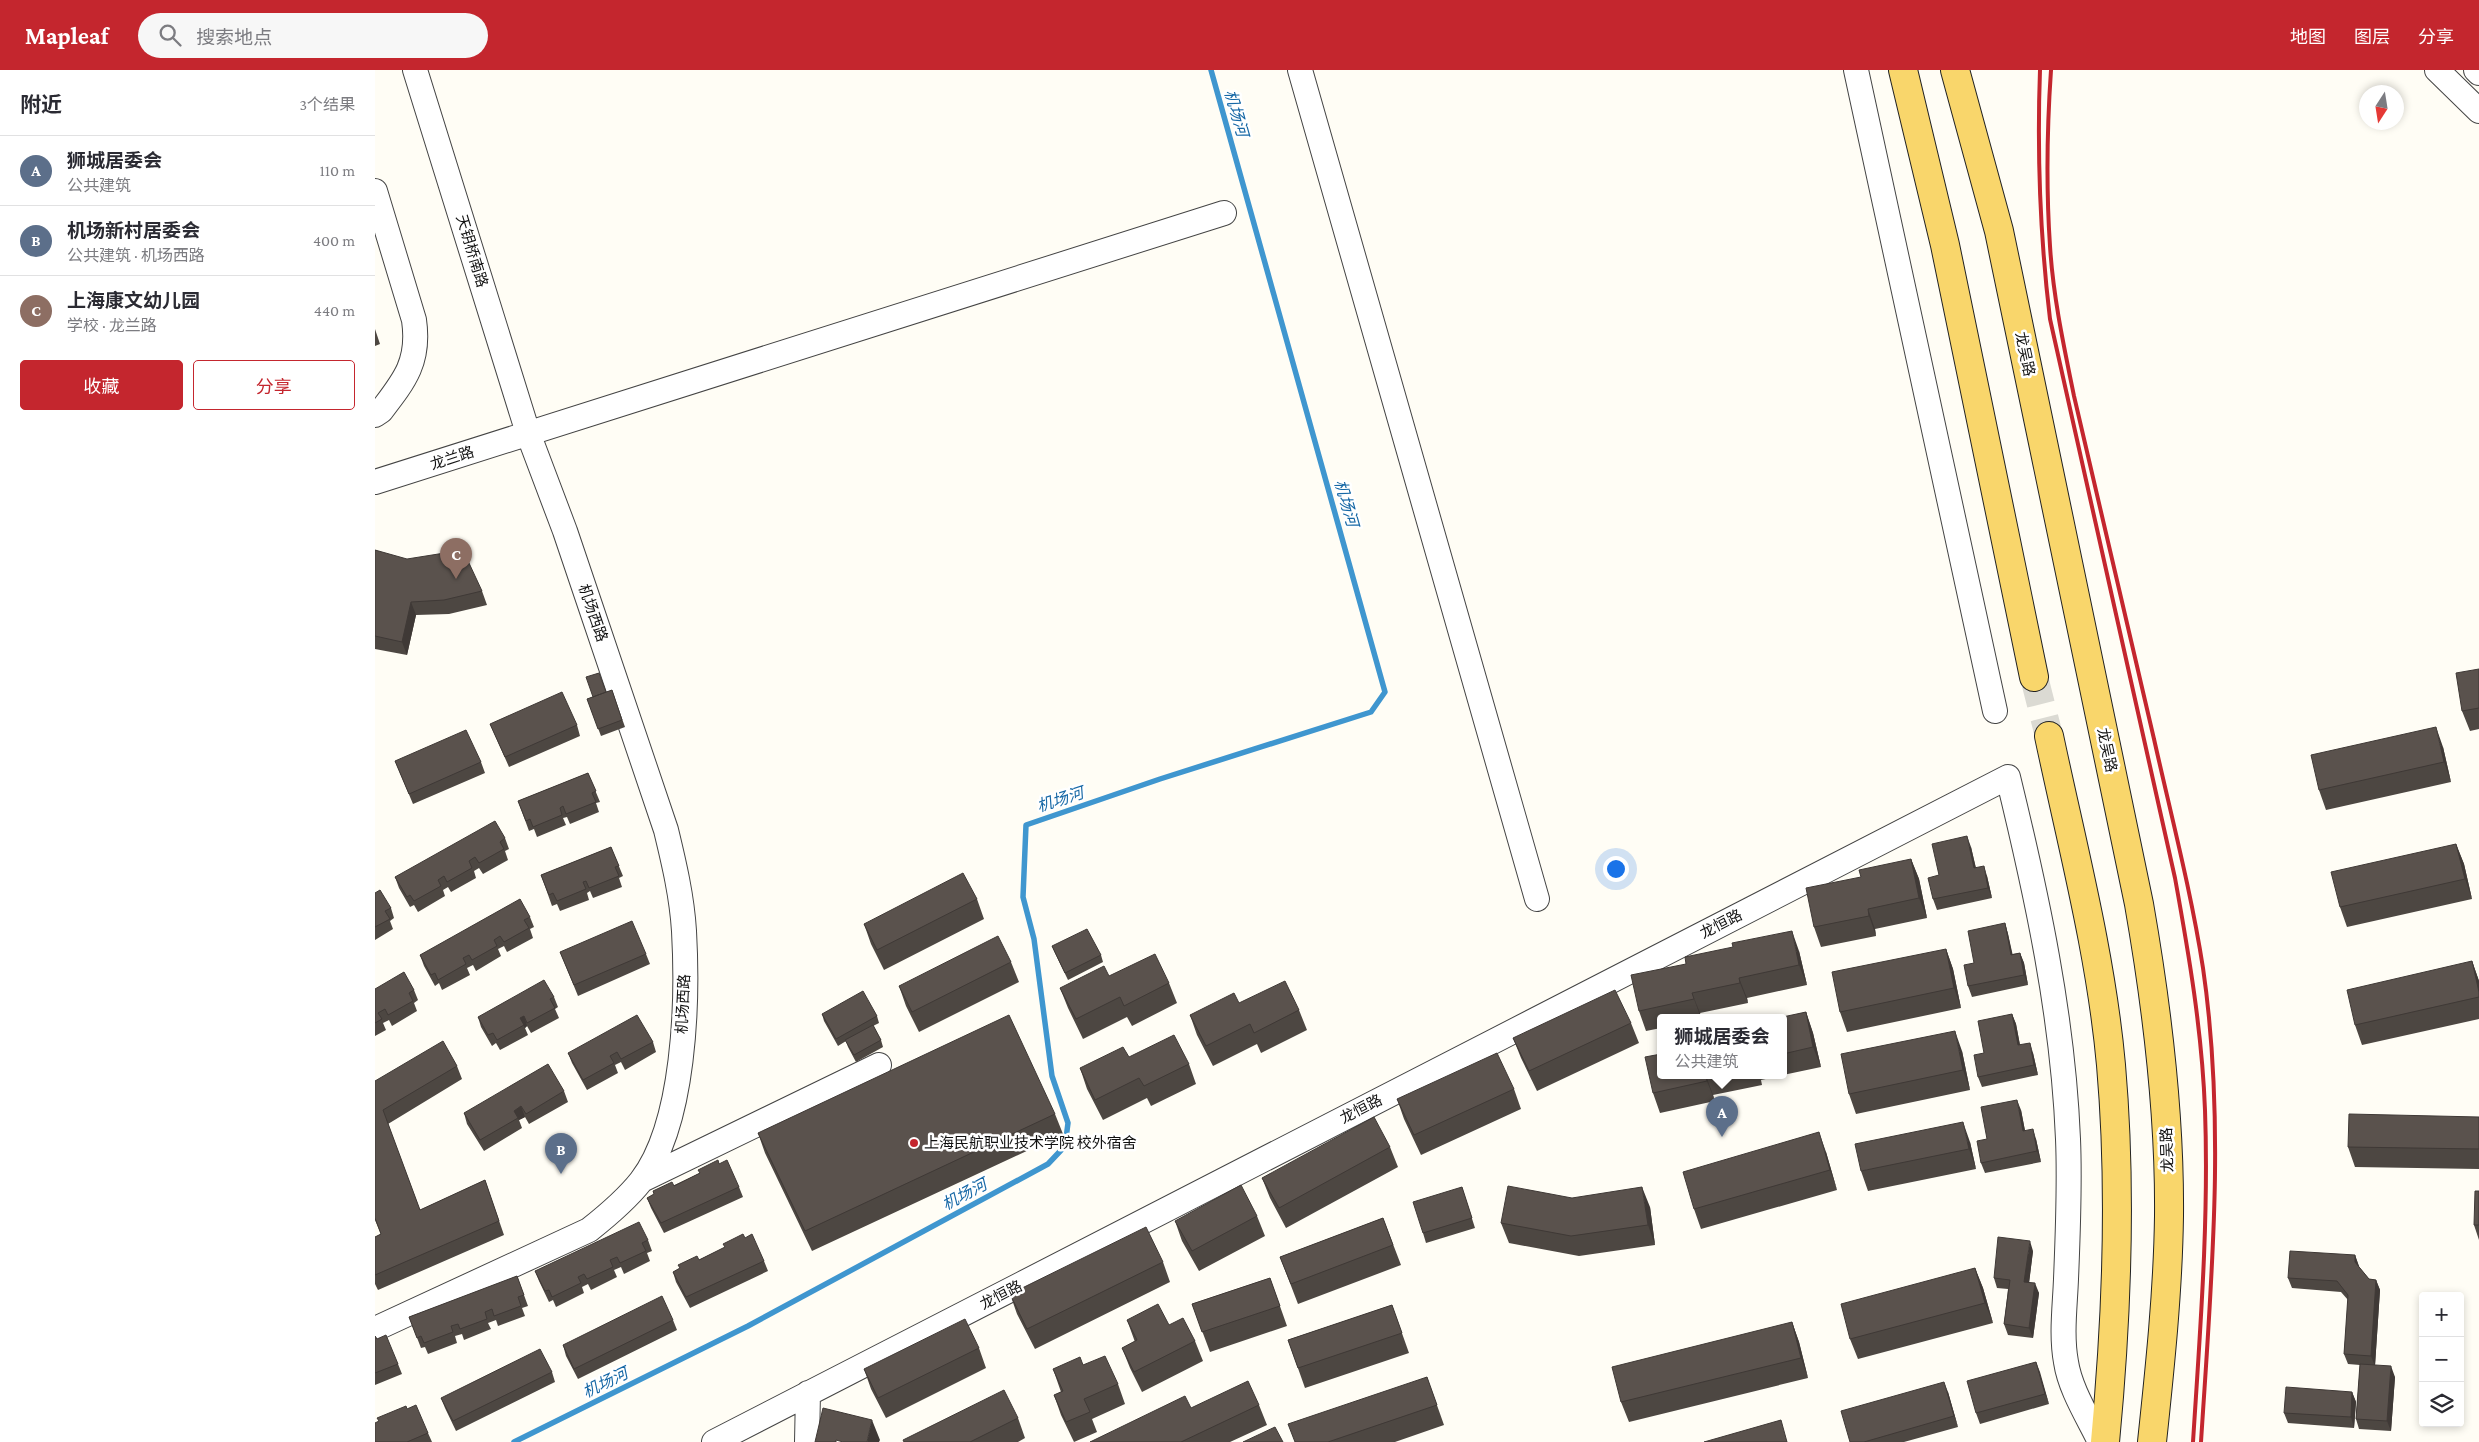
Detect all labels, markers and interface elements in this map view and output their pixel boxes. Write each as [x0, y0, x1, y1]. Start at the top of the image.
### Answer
search box [138, 13, 488, 58]
icon: search [156, 21, 184, 49]
text: Mapleaf [25, 22, 108, 49]
text: 搜索地点 [196, 27, 272, 48]
text: 地图 [2290, 27, 2326, 47]
text: 图层 [2354, 27, 2390, 47]
text: 分享 [2418, 27, 2454, 47]
north arrow [2359, 85, 2404, 130]
water label: 机场河 [1222, 88, 1252, 141]
text: 附近 [20, 93, 62, 117]
text: 3个结果 [299, 96, 355, 113]
text: 狮城居委会 [67, 150, 162, 171]
text: A [31, 162, 41, 179]
text: 110 m [319, 162, 355, 179]
text: 公共建筑 [67, 177, 131, 194]
street label: 天钥桥南路 [453, 213, 491, 289]
text: 机场新村居委会 [67, 220, 200, 241]
text: B [31, 232, 41, 249]
text: 400 m [313, 232, 355, 249]
text: 公共建筑 · 机场西路 [67, 247, 205, 264]
text: 上海康文幼儿园 [67, 290, 200, 311]
text: C [31, 302, 41, 319]
text: 440 m [314, 302, 355, 319]
text: 学校 · 龙兰路 [67, 317, 157, 334]
street label: 龙吴路 [2012, 330, 2038, 378]
button: 收藏 [20, 360, 183, 410]
button: 分享 [193, 360, 355, 410]
street label: 龙兰路 [428, 442, 476, 473]
water label: 机场河 [1332, 478, 1362, 531]
pin: C [440, 538, 472, 579]
street label: 机场西路 [576, 582, 610, 644]
street label: 龙吴路 [2094, 726, 2120, 774]
water label: 机场河 [1035, 783, 1088, 815]
your location [1603, 856, 1629, 882]
street label: 龙恒路 [1697, 906, 1745, 941]
street label: 机场西路 [673, 974, 693, 1034]
popup [1657, 1014, 1787, 1079]
text: 狮城居委会 [1674, 1026, 1770, 1047]
text: 公共建筑 [1674, 1053, 1739, 1070]
street label: 龙恒路 [1337, 1091, 1385, 1126]
pin: A [1706, 1096, 1738, 1137]
street label: 龙吴路 [2157, 1127, 2176, 1173]
pin: B [545, 1133, 577, 1174]
place label: 上海民航职业技术学院 校外宿舍 [924, 1134, 1137, 1151]
marker: 上海民航职业技术学院 校外宿舍 [908, 1137, 920, 1149]
water label: 机场河 [939, 1174, 992, 1213]
street label: 龙恒路 [977, 1277, 1025, 1312]
map controls [2419, 1292, 2464, 1427]
button: + [2419, 1292, 2464, 1337]
button: − [2419, 1337, 2464, 1382]
water label: 机场河 [580, 1363, 633, 1401]
button: layers [2419, 1382, 2464, 1427]

